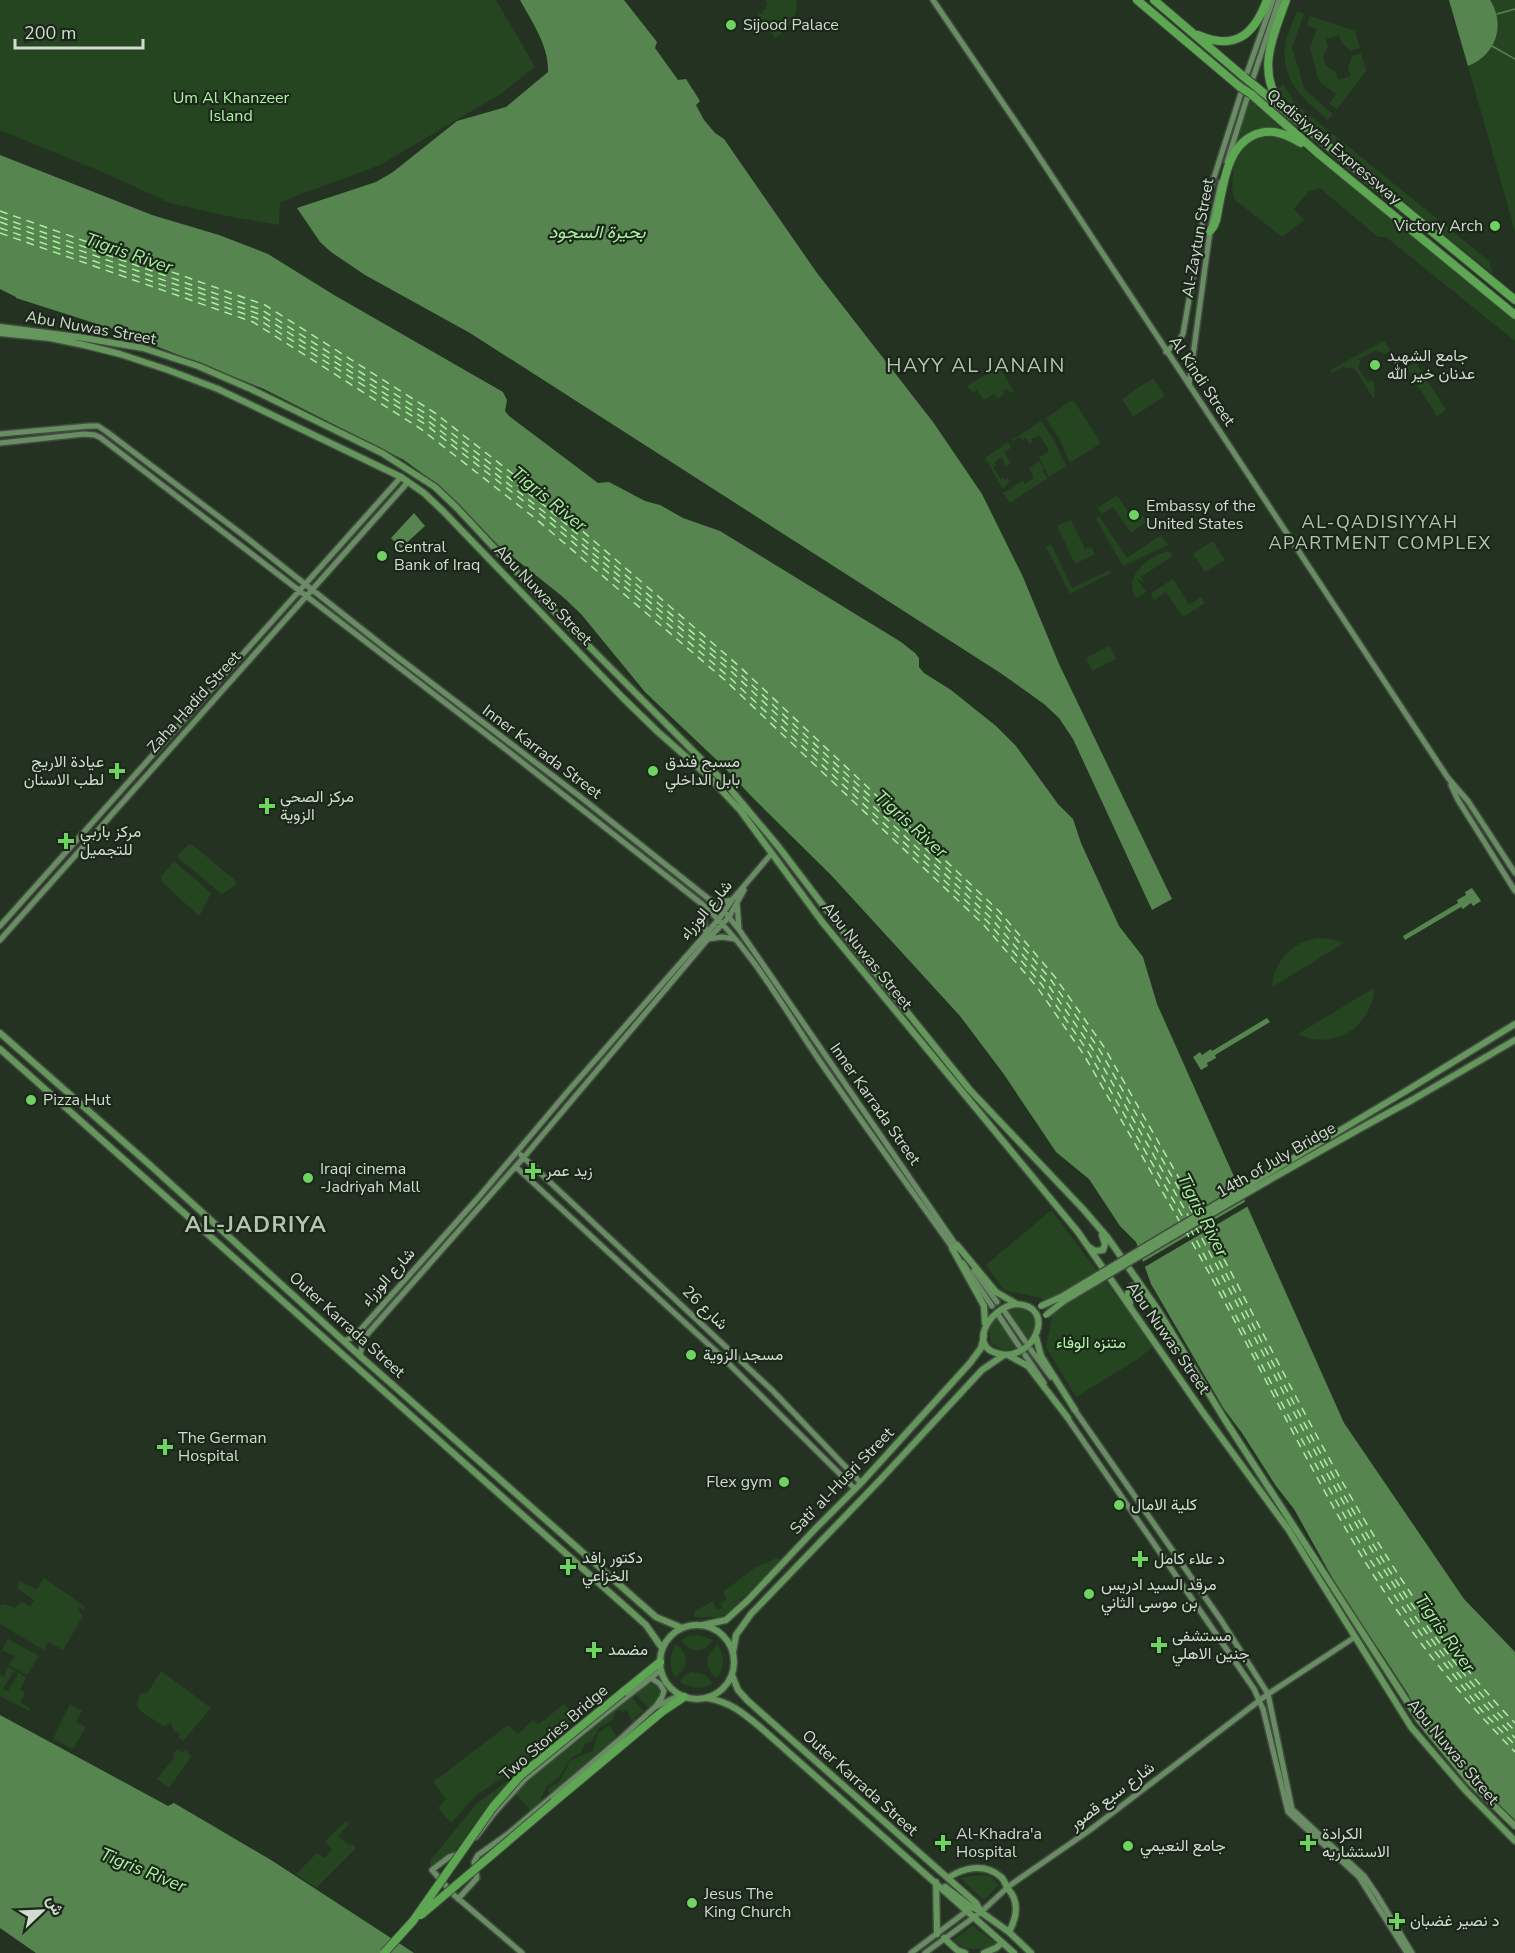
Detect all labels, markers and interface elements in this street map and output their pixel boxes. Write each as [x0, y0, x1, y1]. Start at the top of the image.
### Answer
scale bar [15, 12, 142, 50]
place label: Sijood Palace [743, 14, 839, 36]
marker: Sijood Palace [724, 18, 738, 32]
text: 200 m [24, 21, 76, 45]
street label: Qadisiyyah Expressway [1262, 84, 1407, 210]
park label: Um Al Khanzeer Island [173, 87, 290, 127]
street label: Al-Zaytun Street [1177, 176, 1219, 299]
place label: Victory Arch [1393, 215, 1483, 237]
marker: Victory Arch [1488, 219, 1502, 233]
water label: بحيرة السجود [549, 220, 646, 244]
water label: Tigris River [82, 227, 176, 279]
street label: Abu Nuwas Street [24, 306, 158, 350]
street label: Al Kindi Street [1164, 332, 1240, 431]
place label: جامع الشهيد عدنان خير الله [1387, 345, 1475, 385]
district label: HAYY AL JANAIN [886, 352, 1066, 379]
marker: جامع الشهيد عدنان خير الله [1368, 358, 1382, 372]
water label: Tigris River [506, 461, 592, 537]
place label: Embassy of the United States [1146, 495, 1256, 535]
marker: Embassy of the United States [1127, 508, 1141, 522]
district label: AL-QADISIYYAH APARTMENT COMPLEX [1268, 510, 1492, 555]
place label: Central Bank of Iraq [394, 536, 480, 576]
street label: Abu Nuwas Street [489, 540, 597, 650]
marker: Central Bank of Iraq [375, 549, 389, 563]
street label: Zaha Hadid Street [142, 646, 246, 758]
street label: Inner Karrada Street [478, 700, 607, 805]
place label: عيادة الاريج لطب الاسنان [24, 751, 104, 791]
place label: مسبح فندق بابل الداخلي [665, 751, 740, 793]
marker: عيادة الاريج لطب الاسنان [108, 762, 126, 780]
marker: مسبح فندق بابل الداخلي [646, 764, 660, 778]
water label: Tigris River [869, 785, 953, 864]
place label: مركز الصحي الزوية [280, 786, 354, 826]
marker: مركز الصحي الزوية [258, 797, 276, 815]
place label: مركز باربي للتجميل [80, 821, 141, 861]
marker: مركز باربي للتجميل [57, 832, 75, 850]
street label: شارع الوزراء [675, 876, 737, 944]
street label: Abu Nuwas Street [817, 898, 917, 1015]
street label: Inner Karrada Street [825, 1038, 926, 1170]
place label: Pizza Hut [43, 1089, 111, 1111]
marker: Pizza Hut [24, 1093, 38, 1107]
street label: 14th of July Bridge [1212, 1117, 1340, 1203]
place label: Iraqi cinema -Jadriyah Mall [320, 1158, 420, 1198]
place label: زيد عمر [545, 1160, 593, 1182]
marker: زيد عمر [524, 1162, 542, 1180]
water label: Tigris River [1172, 1169, 1235, 1261]
marker: Iraqi cinema -Jadriyah Mall [301, 1171, 315, 1185]
district label: AL-JADRIYA [185, 1210, 327, 1240]
street label: شارع الوزراء [356, 1243, 420, 1311]
street label: Outer Karrada Street [284, 1267, 410, 1383]
street label: Abu Nuwas Street [1121, 1278, 1215, 1399]
street label: شارع 26 [677, 1281, 733, 1335]
park label: متنزه الوفاء [1056, 1332, 1126, 1354]
place label: مسجد الزوية [703, 1344, 783, 1366]
marker: مسجد الزوية [684, 1348, 698, 1362]
street label: Sati' al-Husri Street [785, 1422, 899, 1539]
place label: The German Hospital [178, 1427, 266, 1467]
marker: The German Hospital [156, 1438, 174, 1456]
place label: Flex gym [706, 1471, 772, 1493]
marker: Flex gym [777, 1475, 791, 1489]
place label: كلية الامال [1131, 1494, 1197, 1516]
marker: كلية الامال [1112, 1498, 1126, 1512]
place label: دكتور رافد الخزاعي [582, 1547, 643, 1589]
place label: د علاء كامل [1154, 1548, 1225, 1570]
marker: د علاء كامل [1131, 1550, 1149, 1568]
marker: دكتور رافد الخزاعي [559, 1558, 577, 1576]
place label: مرقد السيد ادريس بن موسى الثاني [1101, 1574, 1216, 1616]
marker: مرقد السيد ادريس بن موسى الثاني [1082, 1587, 1096, 1601]
water label: Tigris River [1409, 1589, 1481, 1678]
place label: مستشفى جنين الاهلي [1172, 1625, 1250, 1667]
marker: مستشفى جنين الاهلي [1150, 1636, 1168, 1654]
place label: مضمد [608, 1639, 648, 1661]
marker: مضمد [585, 1641, 603, 1659]
street label: Two Stories Bridge [495, 1680, 613, 1786]
street label: Abu Nuwas Street [1402, 1694, 1504, 1810]
street label: Outer Karrada Street [797, 1725, 923, 1841]
street label: شارع سبع قصور [1064, 1757, 1159, 1836]
place label: Al-Khadra'a Hospital [956, 1823, 1042, 1863]
place label: الكرادة الاستشاريه [1322, 1823, 1390, 1863]
marker: Al-Khadra'a Hospital [934, 1834, 952, 1852]
marker: الكرادة الاستشاريه [1299, 1834, 1317, 1852]
place label: جامع النعيمي [1140, 1835, 1226, 1859]
marker: جامع النعيمي [1121, 1839, 1135, 1853]
water label: Tigris River [96, 1842, 190, 1898]
north arrow [12, 1881, 72, 1941]
place label: Jesus The King Church [703, 1883, 791, 1923]
text: ش [41, 1892, 69, 1919]
marker: Jesus The King Church [685, 1896, 699, 1910]
place label: د نصير غضبان [1410, 1910, 1499, 1932]
marker: د نصير غضبان [1388, 1912, 1406, 1930]

